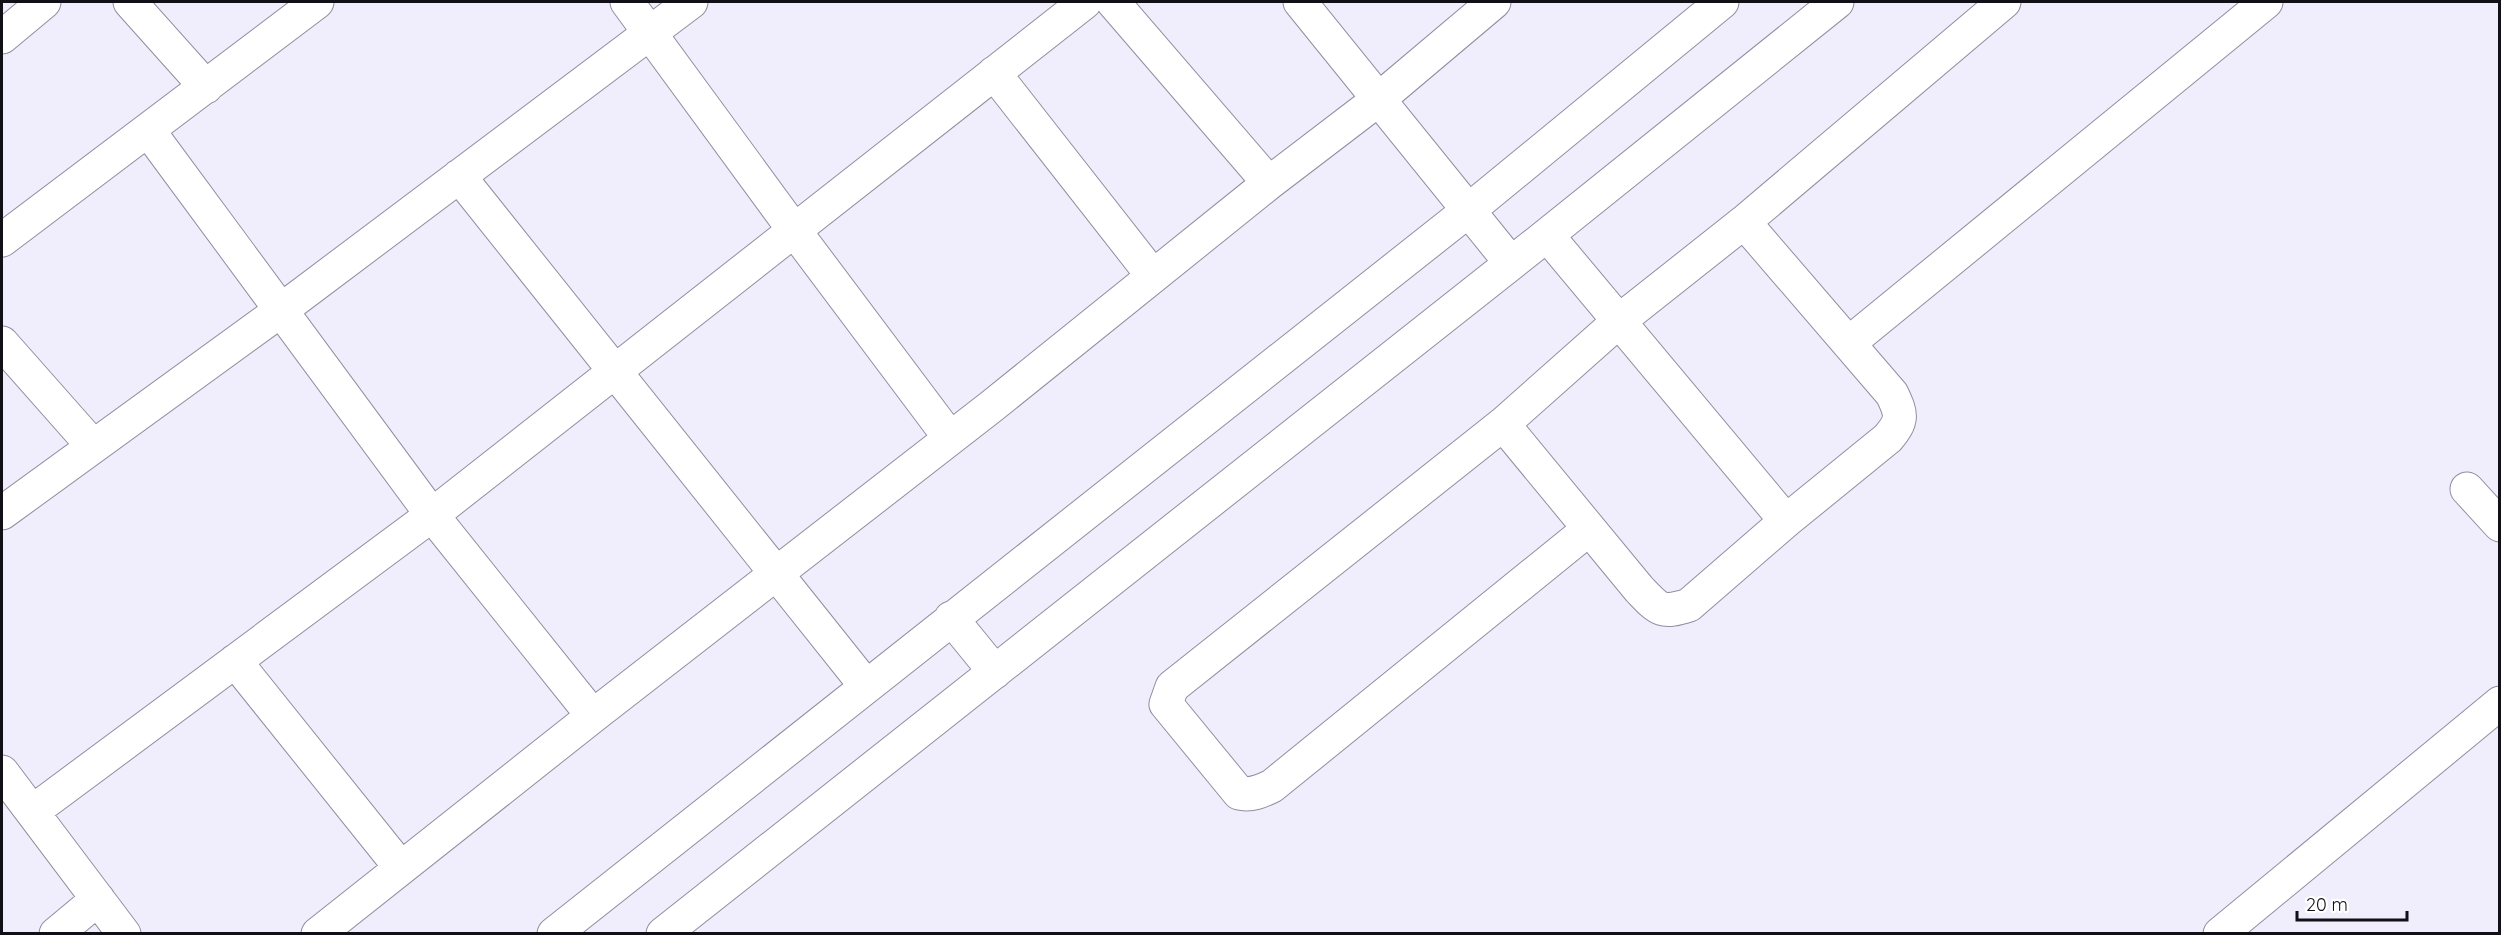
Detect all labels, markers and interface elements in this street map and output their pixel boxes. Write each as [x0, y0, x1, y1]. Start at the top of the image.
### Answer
scale bar [2297, 884, 2406, 922]
text: 20 m [2306, 893, 2348, 916]

